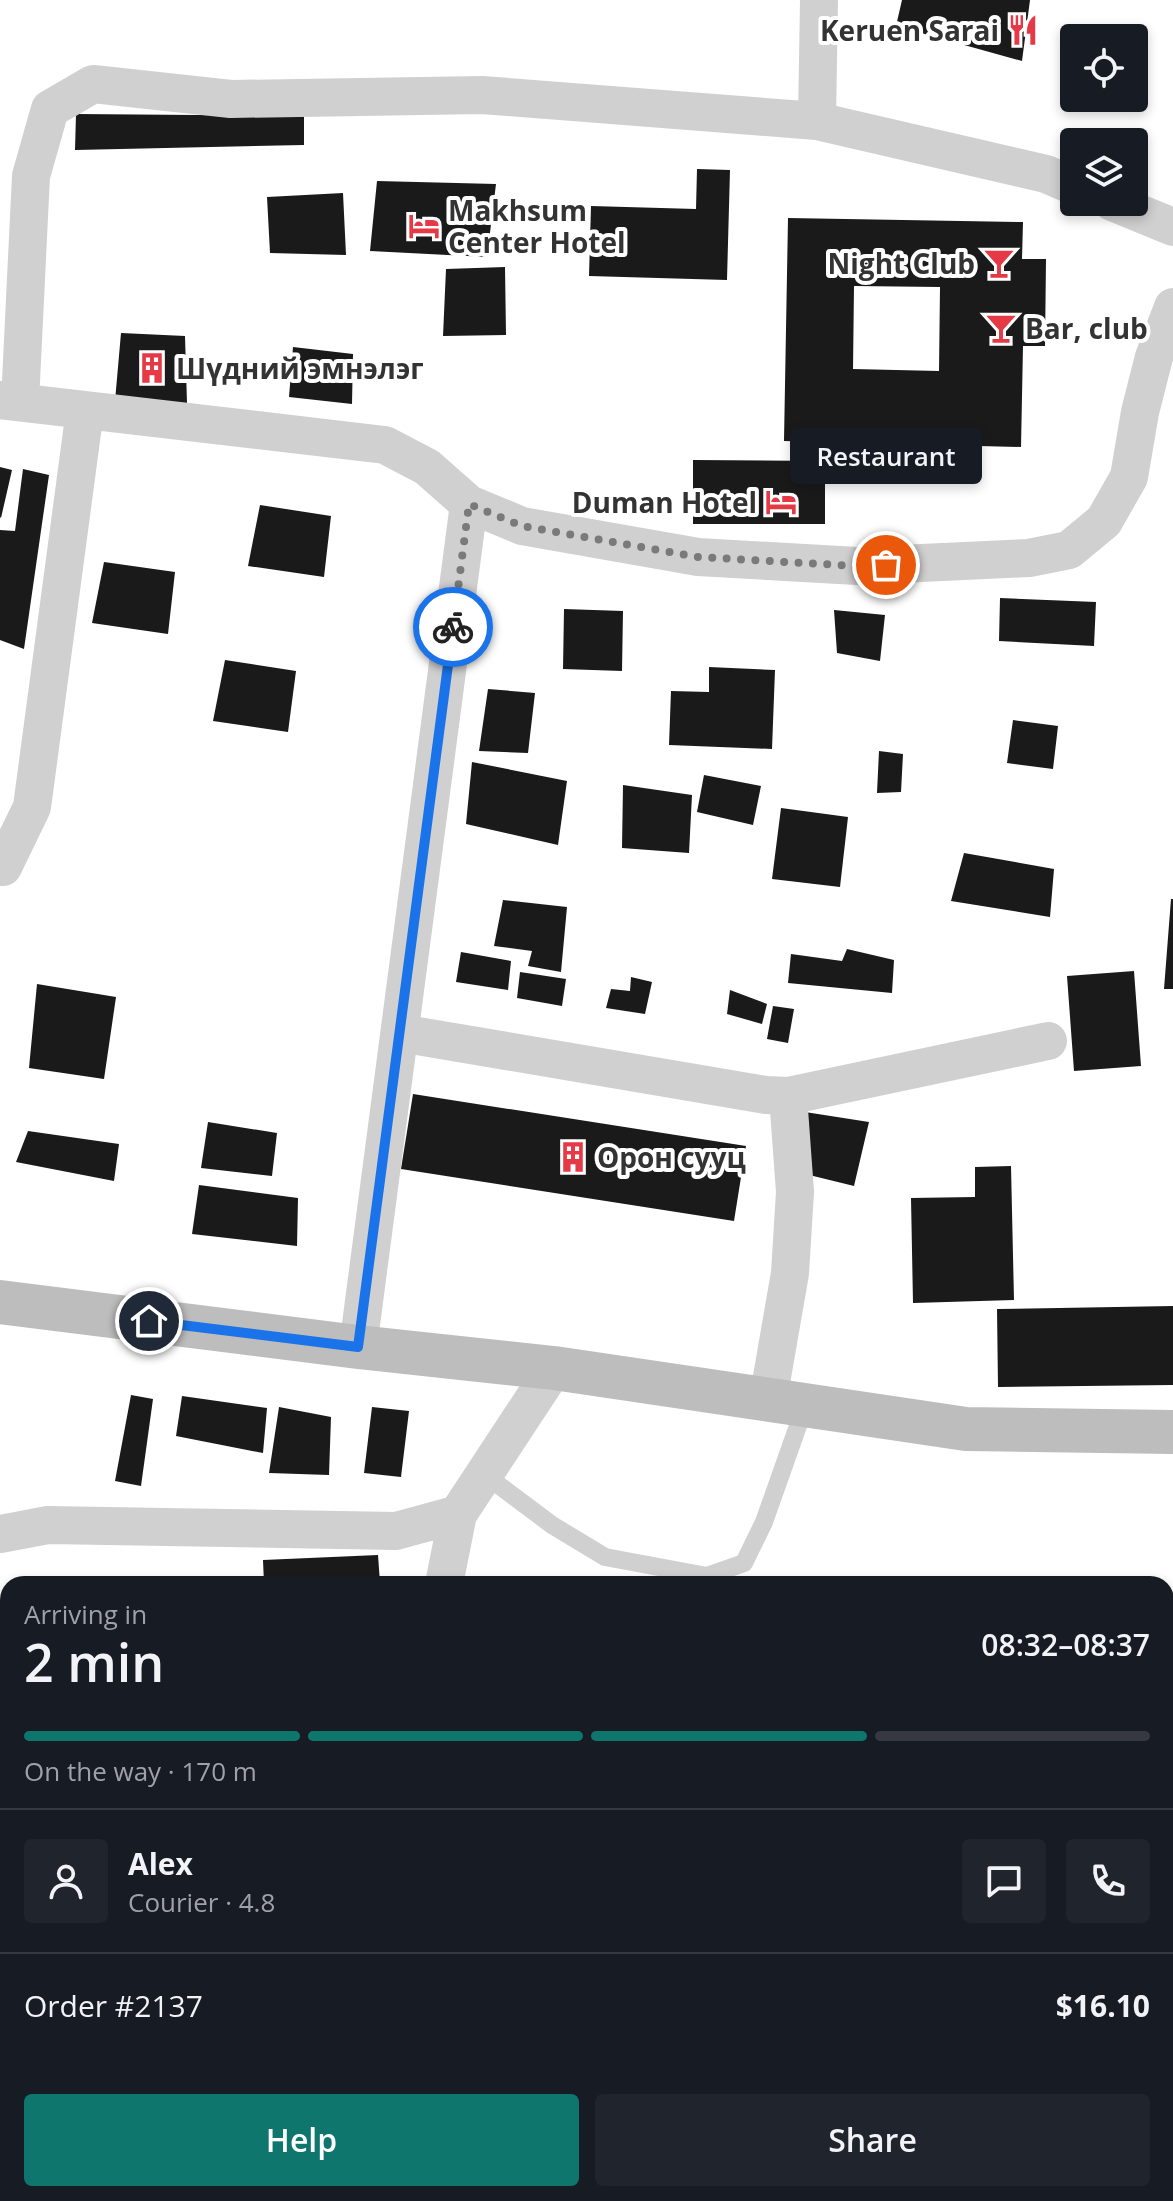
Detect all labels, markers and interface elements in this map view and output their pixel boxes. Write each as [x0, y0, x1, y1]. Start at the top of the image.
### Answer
place label: Keruen Sarai [820, 11, 999, 49]
restaurant icon: Keruen Sarai [1006, 13, 1040, 47]
map controls [1060, 24, 1148, 216]
button: locate [1060, 24, 1148, 112]
button: layers [1060, 128, 1148, 216]
place label: Makhsum Center Hotel [448, 191, 625, 261]
hotel icon: Makhsum Center Hotel [407, 209, 441, 243]
place label: Night Club [828, 244, 975, 282]
bar icon: Night Club [982, 246, 1016, 280]
place label: Bar, club [1025, 309, 1148, 347]
bar icon: Bar, club [984, 311, 1018, 345]
place label: Шүдний эмнэлэг [176, 349, 424, 387]
building icon: Шүдний эмнэлэг [135, 351, 169, 385]
callout: Restaurant [790, 429, 982, 485]
text: Restaurant [816, 438, 956, 474]
place label: Duman Hotel [572, 483, 757, 521]
hotel icon: Duman Hotel [764, 485, 798, 519]
pin [852, 531, 920, 599]
icon: bag [864, 543, 908, 587]
courier [413, 587, 493, 667]
icon: bike [431, 605, 475, 649]
place label: Орон сууц [597, 1138, 746, 1176]
building icon: Орон сууц [556, 1140, 590, 1174]
pin [115, 1287, 183, 1355]
icon: home [127, 1299, 171, 1343]
text: Arriving in [24, 1596, 147, 1632]
text: 08:32–08:37 [981, 1624, 1150, 1665]
text: 2 min [24, 1626, 164, 1697]
text: On the way · 170 m [24, 1753, 257, 1789]
button: person [24, 1839, 108, 1923]
button: chat [962, 1839, 1046, 1923]
button: phone [1066, 1839, 1150, 1923]
text: Alex [128, 1843, 193, 1884]
text: Courier · 4.8 [128, 1884, 275, 1920]
text: Order #2137 [24, 1985, 203, 2026]
text: $16.10 [1056, 1985, 1150, 2026]
button: Help [24, 2094, 579, 2186]
button: Share [595, 2094, 1150, 2186]

